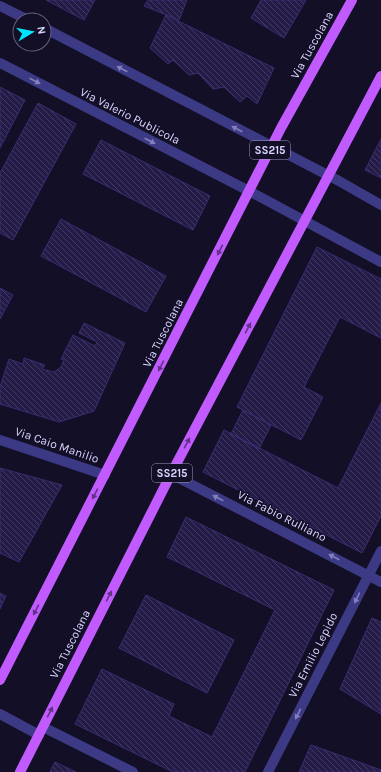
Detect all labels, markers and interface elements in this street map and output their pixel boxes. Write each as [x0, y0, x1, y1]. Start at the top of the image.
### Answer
street label: Via Tuscolana [288, 9, 336, 81]
north arrow [12, 12, 52, 52]
text: N [34, 25, 48, 35]
one-way arrow [116, 66, 127, 72]
one-way arrow [29, 78, 40, 84]
street label: Via Valerio Publicola [78, 85, 182, 147]
one-way arrow [231, 126, 243, 132]
one-way arrow [144, 137, 156, 144]
road number: SS215 [250, 141, 290, 159]
one-way arrow [217, 244, 223, 256]
street label: Via Tuscolana [140, 296, 186, 370]
one-way arrow [245, 322, 251, 334]
one-way arrow [158, 360, 164, 372]
street label: Via Caio Manilio [13, 424, 101, 466]
one-way arrow [184, 437, 191, 449]
road number: SS215 [152, 464, 192, 482]
one-way arrow [92, 488, 99, 500]
street label: Via Fabio Rulliano [235, 488, 329, 544]
one-way arrow [212, 495, 224, 501]
one-way arrow [328, 554, 340, 561]
one-way arrow [106, 590, 112, 602]
one-way arrow [354, 592, 360, 604]
one-way arrow [33, 604, 39, 615]
street label: Via Tuscolana [47, 607, 93, 681]
street label: Via Emilio Lepido [285, 610, 341, 700]
one-way arrow [47, 706, 53, 718]
one-way arrow [295, 708, 301, 719]

